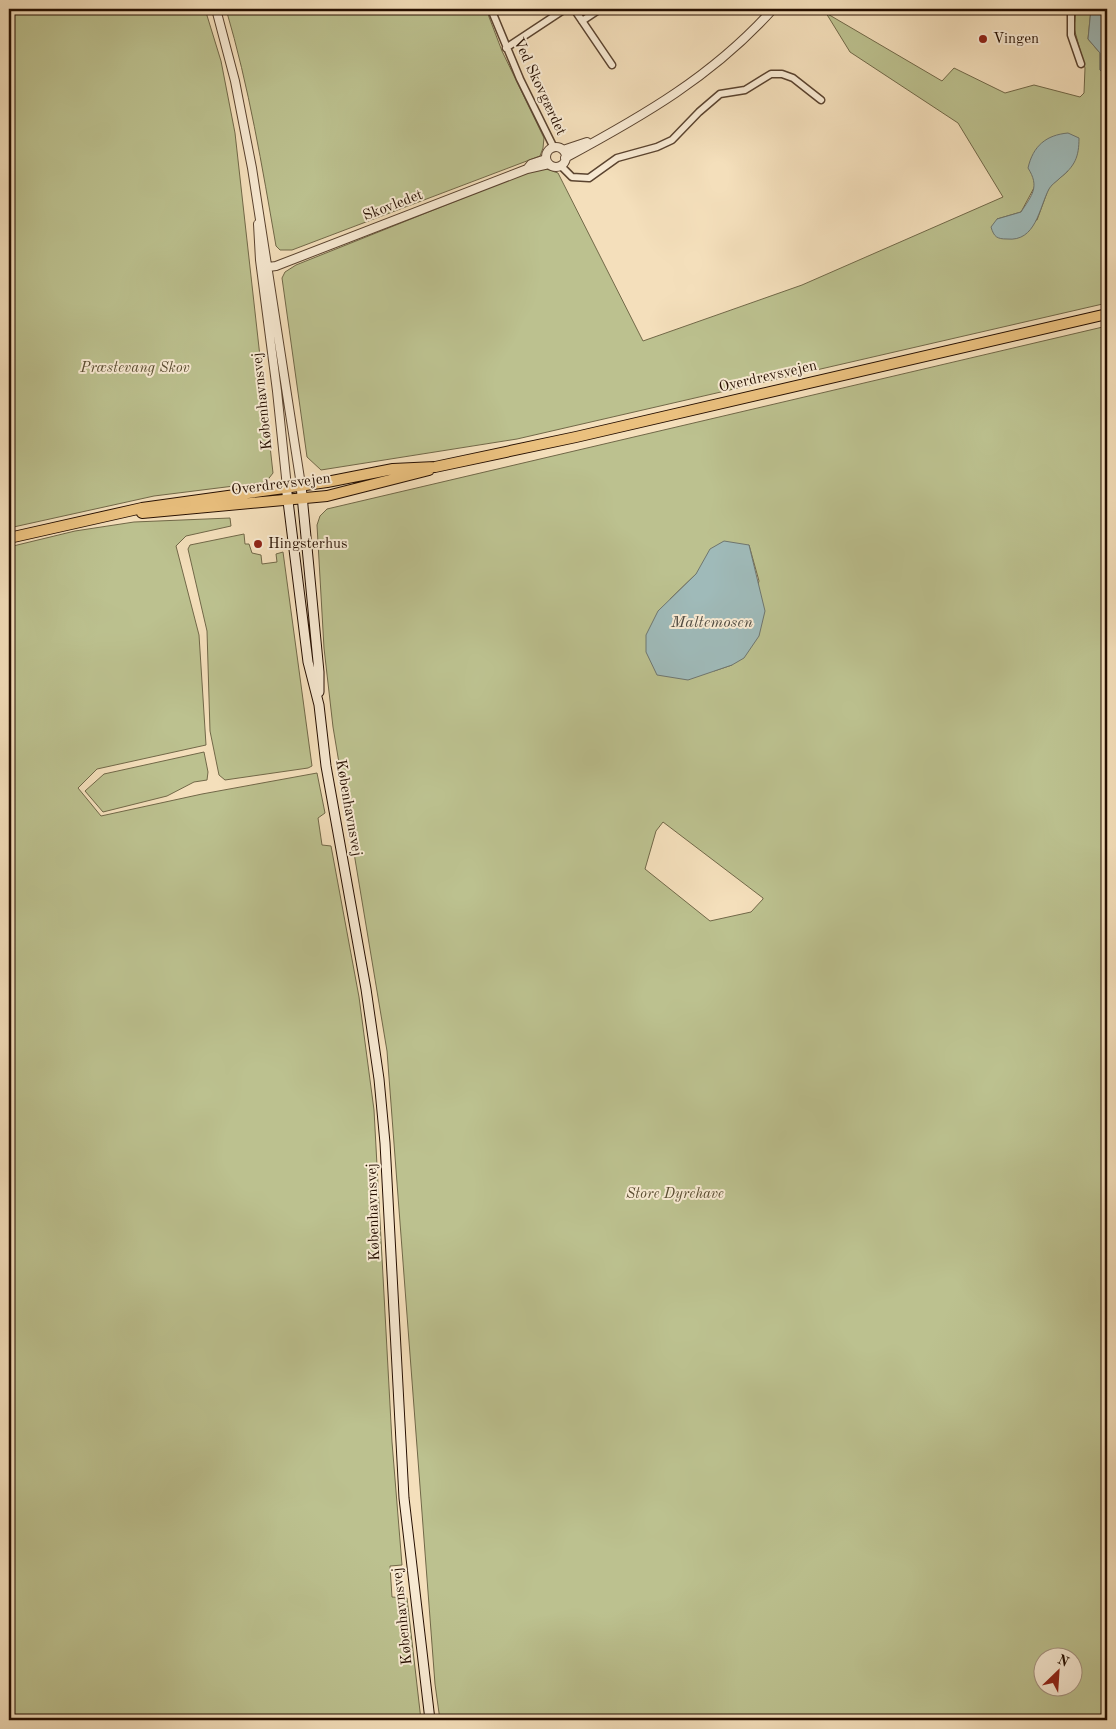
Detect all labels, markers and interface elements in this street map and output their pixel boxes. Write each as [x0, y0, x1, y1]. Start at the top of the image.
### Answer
place label: Vingen [993, 32, 1039, 47]
marker: Vingen [977, 33, 989, 45]
street label: Ved Skovgærdet [510, 36, 568, 138]
street label: Skovledet [361, 188, 425, 224]
street label: Københavnsvej [250, 351, 276, 451]
street label: Overdrevsvejen [718, 358, 818, 396]
park label: Præstevang Skov [79, 361, 190, 376]
street label: Overdrevsvejen [230, 471, 332, 499]
place label: Hingsterhus [268, 537, 348, 552]
marker: Hingsterhus [252, 538, 264, 550]
water label: Maltemosen [670, 615, 753, 631]
street label: Københavnsvej [332, 758, 364, 858]
street label: Københavnsvej [365, 1163, 383, 1261]
park label: Store Dyrehave [626, 1187, 724, 1202]
street label: Københavnsvej [390, 1566, 416, 1666]
north arrow [1034, 1646, 1084, 1696]
text: N [1055, 1653, 1071, 1670]

